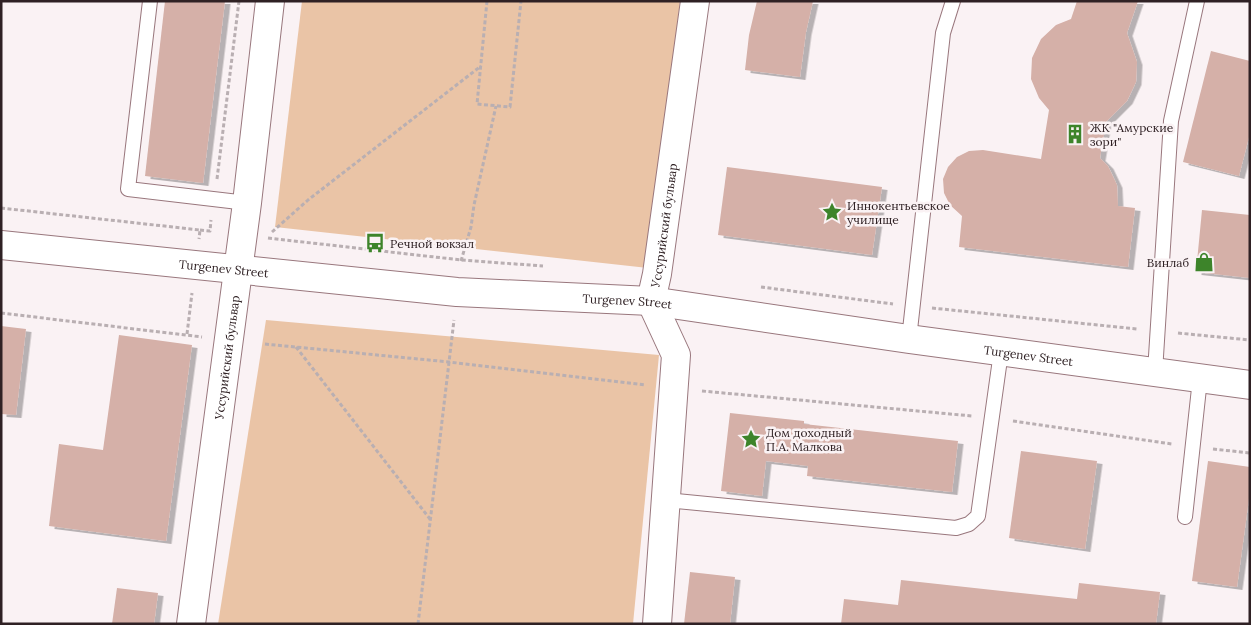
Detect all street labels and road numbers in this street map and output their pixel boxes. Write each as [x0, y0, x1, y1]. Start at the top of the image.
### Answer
street label: Уссурийский бульвар [647, 162, 680, 290]
street label: Turgenev Street [178, 256, 270, 280]
street label: Turgenev Street [582, 290, 674, 312]
street label: Уссурийский бульвар [211, 294, 242, 421]
street label: Turgenev Street [983, 342, 1074, 369]

